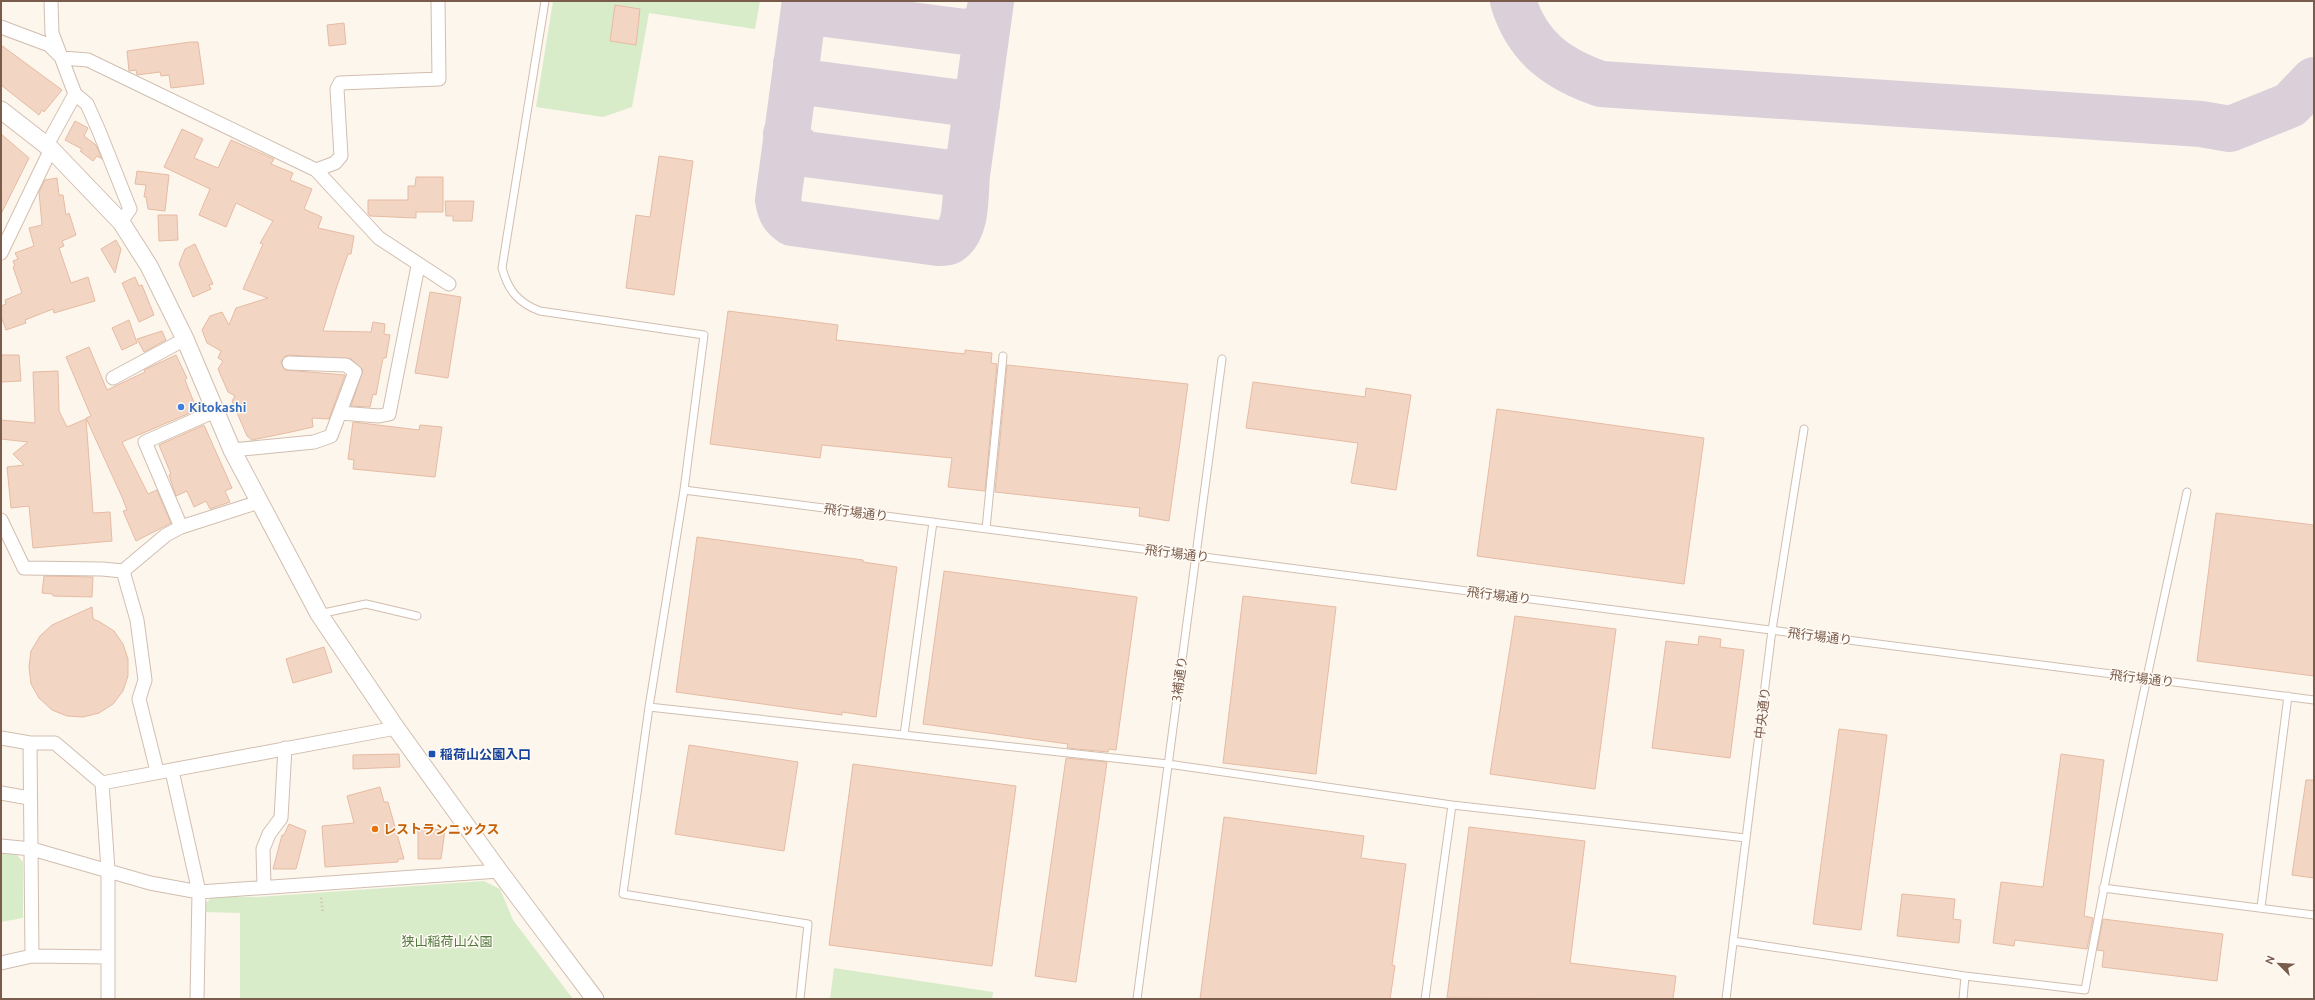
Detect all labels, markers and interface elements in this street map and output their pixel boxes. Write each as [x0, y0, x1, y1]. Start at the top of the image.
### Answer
place label: Kitokashi [189, 400, 246, 414]
marker: Kitokashi [176, 402, 186, 412]
street label: 飛行場通り [823, 501, 889, 523]
street label: 飛行場通り [1144, 542, 1210, 564]
street label: 飛行場通り [1466, 584, 1532, 606]
street label: 飛行場通り [1787, 625, 1853, 647]
street label: 3補通り [1169, 655, 1189, 703]
street label: 飛行場通り [2109, 667, 2175, 689]
street label: 中央通り [1752, 686, 1772, 740]
place label: 稲荷山公園入口 [440, 747, 531, 761]
marker: 稲荷山公園入口 [427, 749, 437, 759]
place label: レストランニックス [383, 822, 500, 836]
marker: レストランニックス [370, 824, 380, 834]
park label: 狭山稲荷山公園 [401, 934, 493, 948]
north arrow [2259, 944, 2299, 984]
text: N [2263, 954, 2277, 966]

